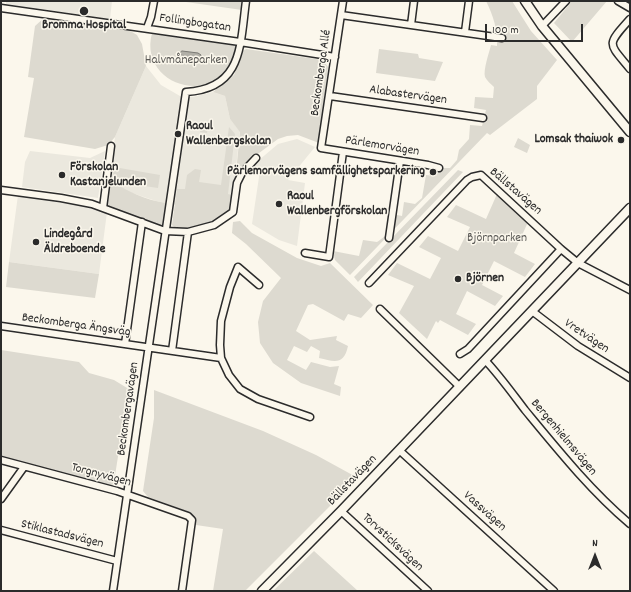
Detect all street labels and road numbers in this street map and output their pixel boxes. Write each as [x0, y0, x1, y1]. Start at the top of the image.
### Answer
street label: Follingbogatan [158, 11, 232, 37]
street label: Beckomberga Allé [308, 29, 336, 117]
street label: Alabastervägen [368, 83, 448, 109]
street label: Pärlemorvägen [344, 133, 420, 161]
street label: Bällstavägen [486, 165, 544, 219]
street label: Beckomberga Ängsväg [21, 311, 131, 341]
street label: Vretvägen [561, 316, 611, 358]
street label: Beckombergavägen [115, 361, 143, 457]
street label: Bergenhielmsvägen [526, 397, 600, 479]
street label: Bällstavägen [325, 452, 381, 510]
street label: Torgnyvägen [70, 461, 132, 491]
street label: Vassvägen [459, 489, 509, 535]
street label: Torvsticksvägen [358, 511, 426, 575]
street label: Stiklastadsvägen [19, 517, 105, 553]

